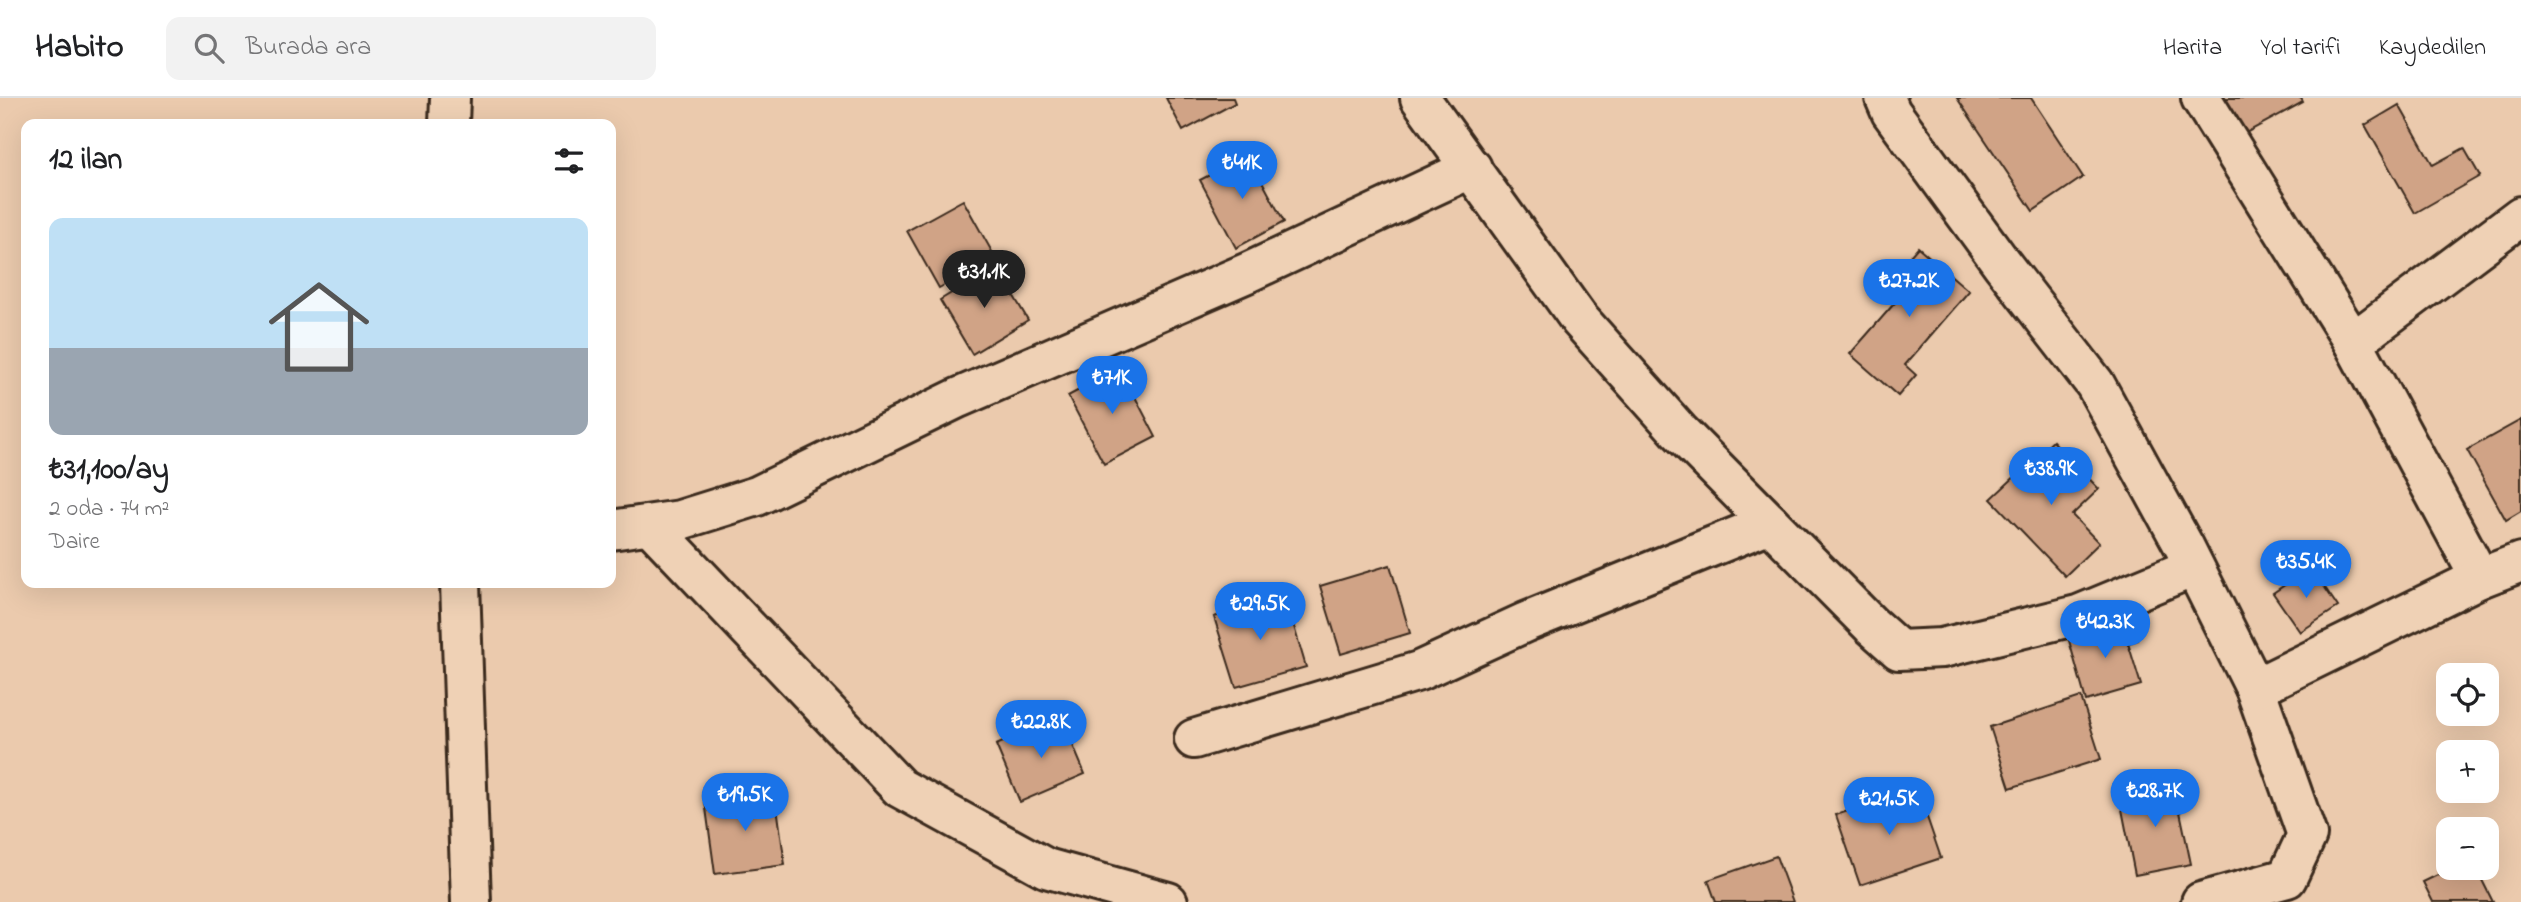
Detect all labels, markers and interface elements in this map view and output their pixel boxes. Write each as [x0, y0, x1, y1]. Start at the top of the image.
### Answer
search box [166, 17, 656, 80]
text: Habito [35, 24, 124, 72]
icon: search [190, 29, 228, 67]
text: Burada ara [246, 29, 371, 67]
text: Harita [2163, 31, 2222, 66]
text: Yol tarifi [2260, 31, 2341, 66]
text: Kaydedilen [2379, 31, 2486, 66]
text: 12 ilan [49, 139, 122, 183]
pin: ₺41K [1201, 141, 1283, 201]
icon: filters [550, 142, 588, 180]
text: ₺41K [1222, 147, 1262, 180]
pin: ₺31.1K [927, 250, 1041, 310]
text: ₺31.1K [958, 256, 1010, 289]
pin: ₺27.2K [1852, 260, 1966, 319]
icon: home [256, 264, 382, 390]
text: ₺27.2K [1879, 265, 1939, 298]
pin: ₺71K [1071, 356, 1153, 416]
text: ₺71K [1092, 362, 1132, 395]
pin: ₺38.9K [1994, 448, 2108, 507]
text: ₺31,100/ay [49, 449, 169, 493]
text: ₺38.9K [2025, 453, 2077, 486]
text: 2 oda · 74 m² [49, 493, 169, 526]
text: Daire [49, 526, 100, 559]
pin: ₺35.4K [2249, 540, 2363, 600]
text: ₺35.4K [2276, 546, 2336, 579]
pin: ₺29.5K [1203, 582, 1317, 642]
text: ₺29.5K [1231, 588, 1289, 621]
pin: ₺42.3K [2048, 601, 2162, 660]
text: ₺42.3K [2076, 606, 2134, 639]
map controls [2436, 663, 2499, 880]
button: locate [2436, 663, 2499, 726]
pin: ₺22.8K [984, 700, 1098, 760]
text: ₺22.8K [1012, 706, 1070, 739]
button: + [2436, 740, 2499, 803]
pin: ₺28.7K [2098, 770, 2212, 829]
pin: ₺19.5K [688, 774, 802, 833]
text: ₺28.7K [2127, 775, 2183, 808]
pin: ₺21.5K [1832, 778, 1946, 837]
text: ₺19.5K [718, 779, 772, 812]
text: ₺21.5K [1859, 783, 1919, 816]
button: − [2436, 817, 2499, 880]

